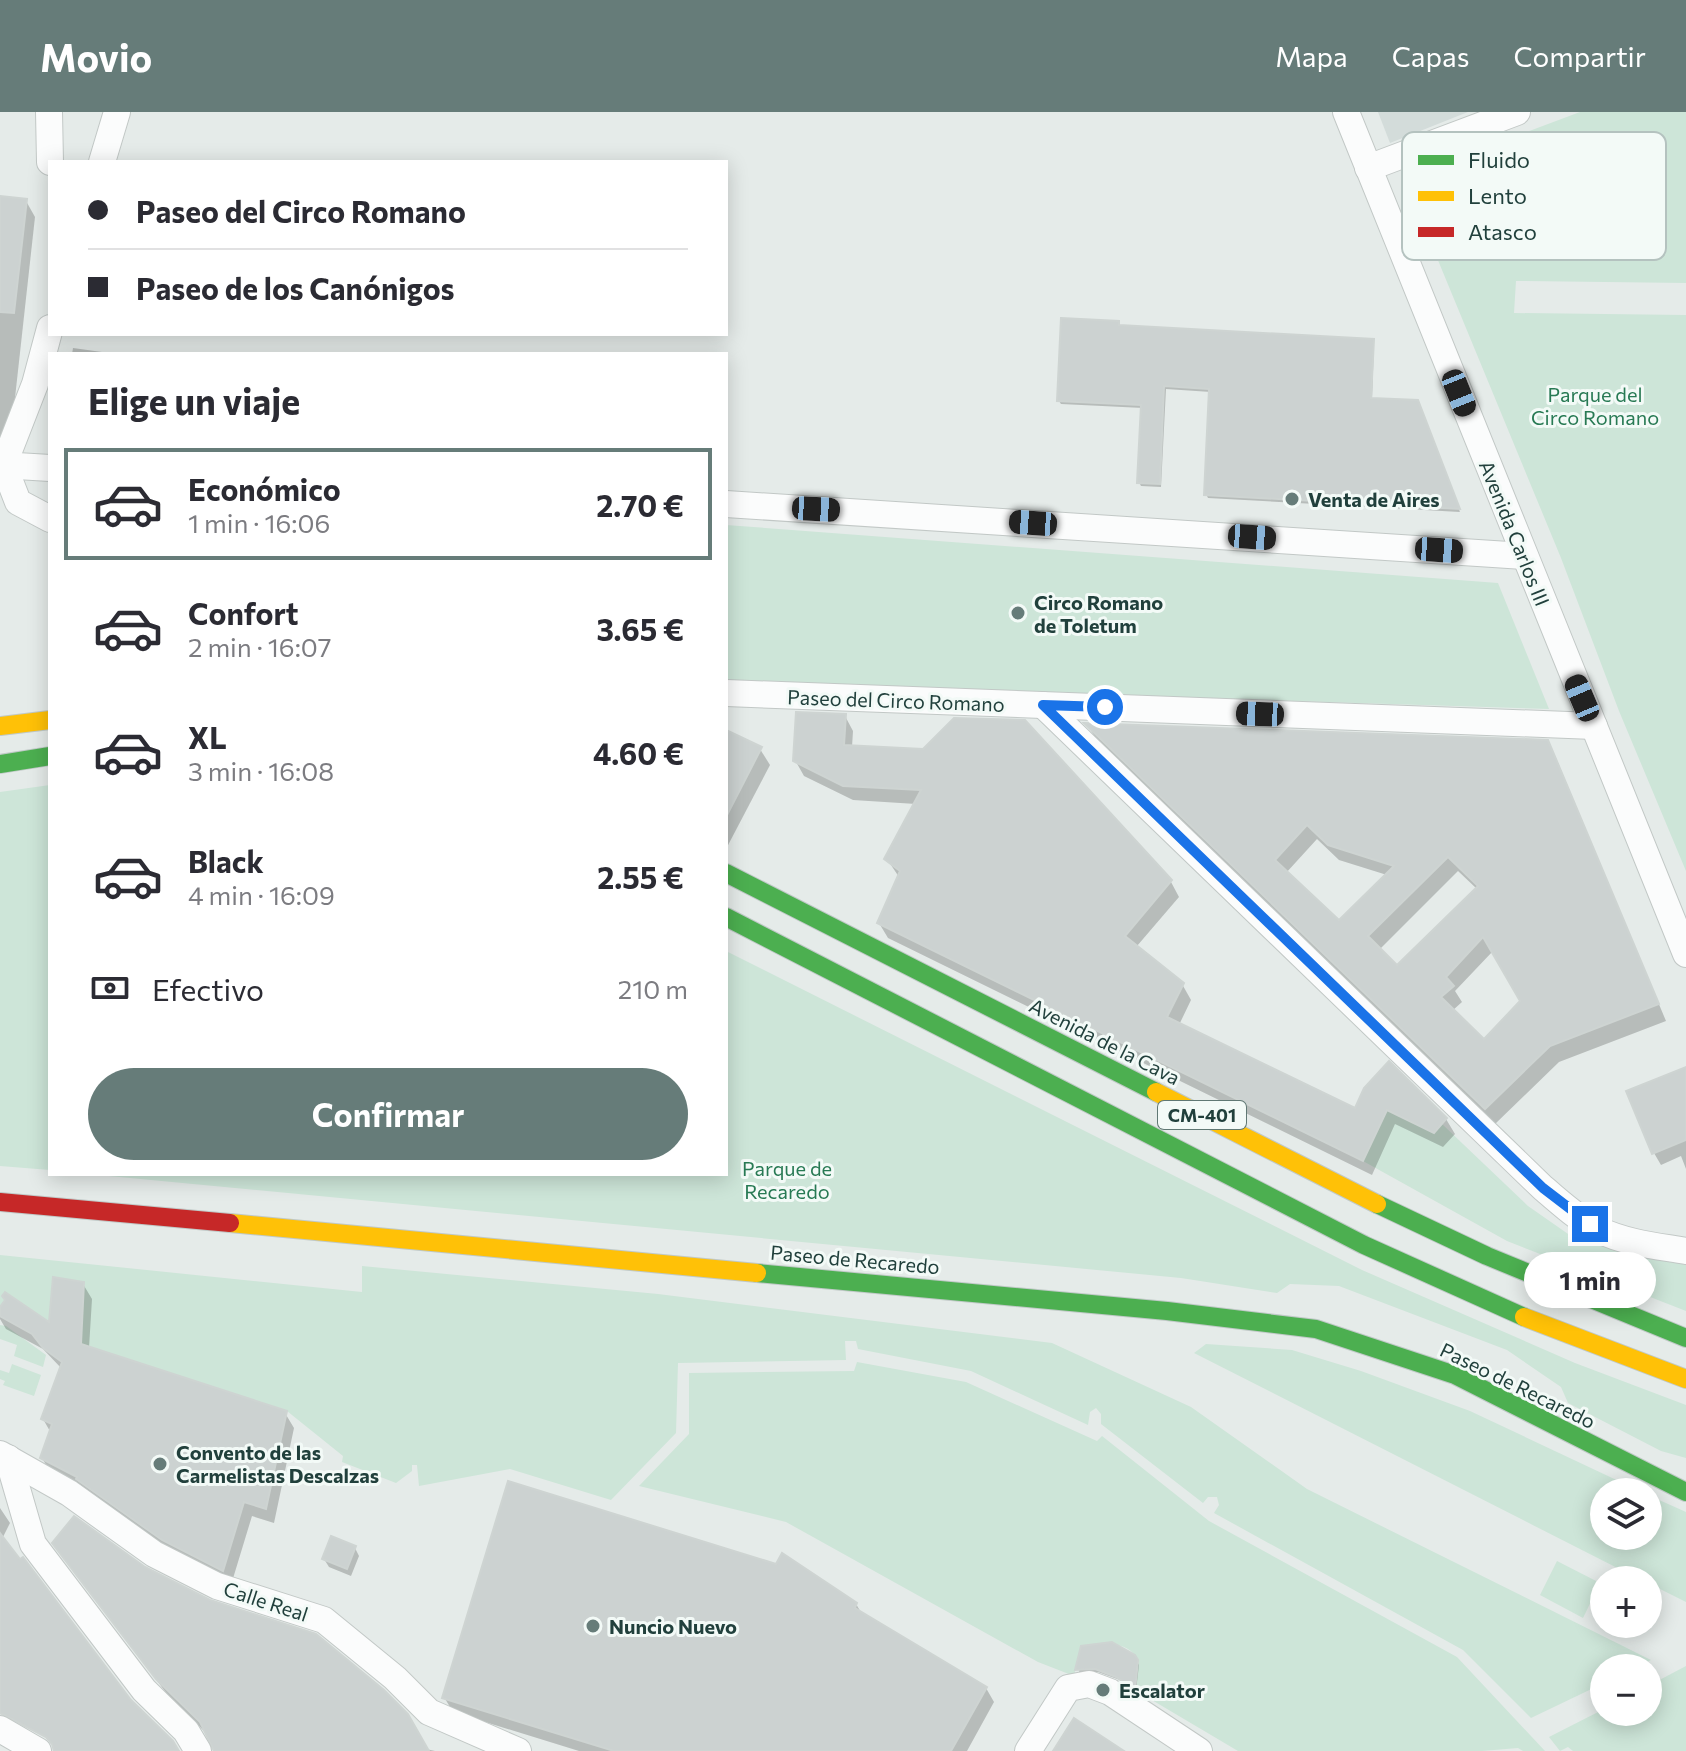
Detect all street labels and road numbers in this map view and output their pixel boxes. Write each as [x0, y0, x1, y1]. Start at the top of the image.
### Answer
street label: Avenida Carlos III [1475, 457, 1555, 609]
street label: Paseo del Circo Romano [787, 684, 1005, 716]
street label: Avenida de la Cava [1026, 993, 1184, 1089]
road number: CM-401 [1158, 1101, 1246, 1129]
street label: Paseo de Recaredo [769, 1240, 941, 1278]
street label: Paseo de Recaredo [1436, 1337, 1600, 1433]
street label: Calle Real [221, 1576, 311, 1626]

